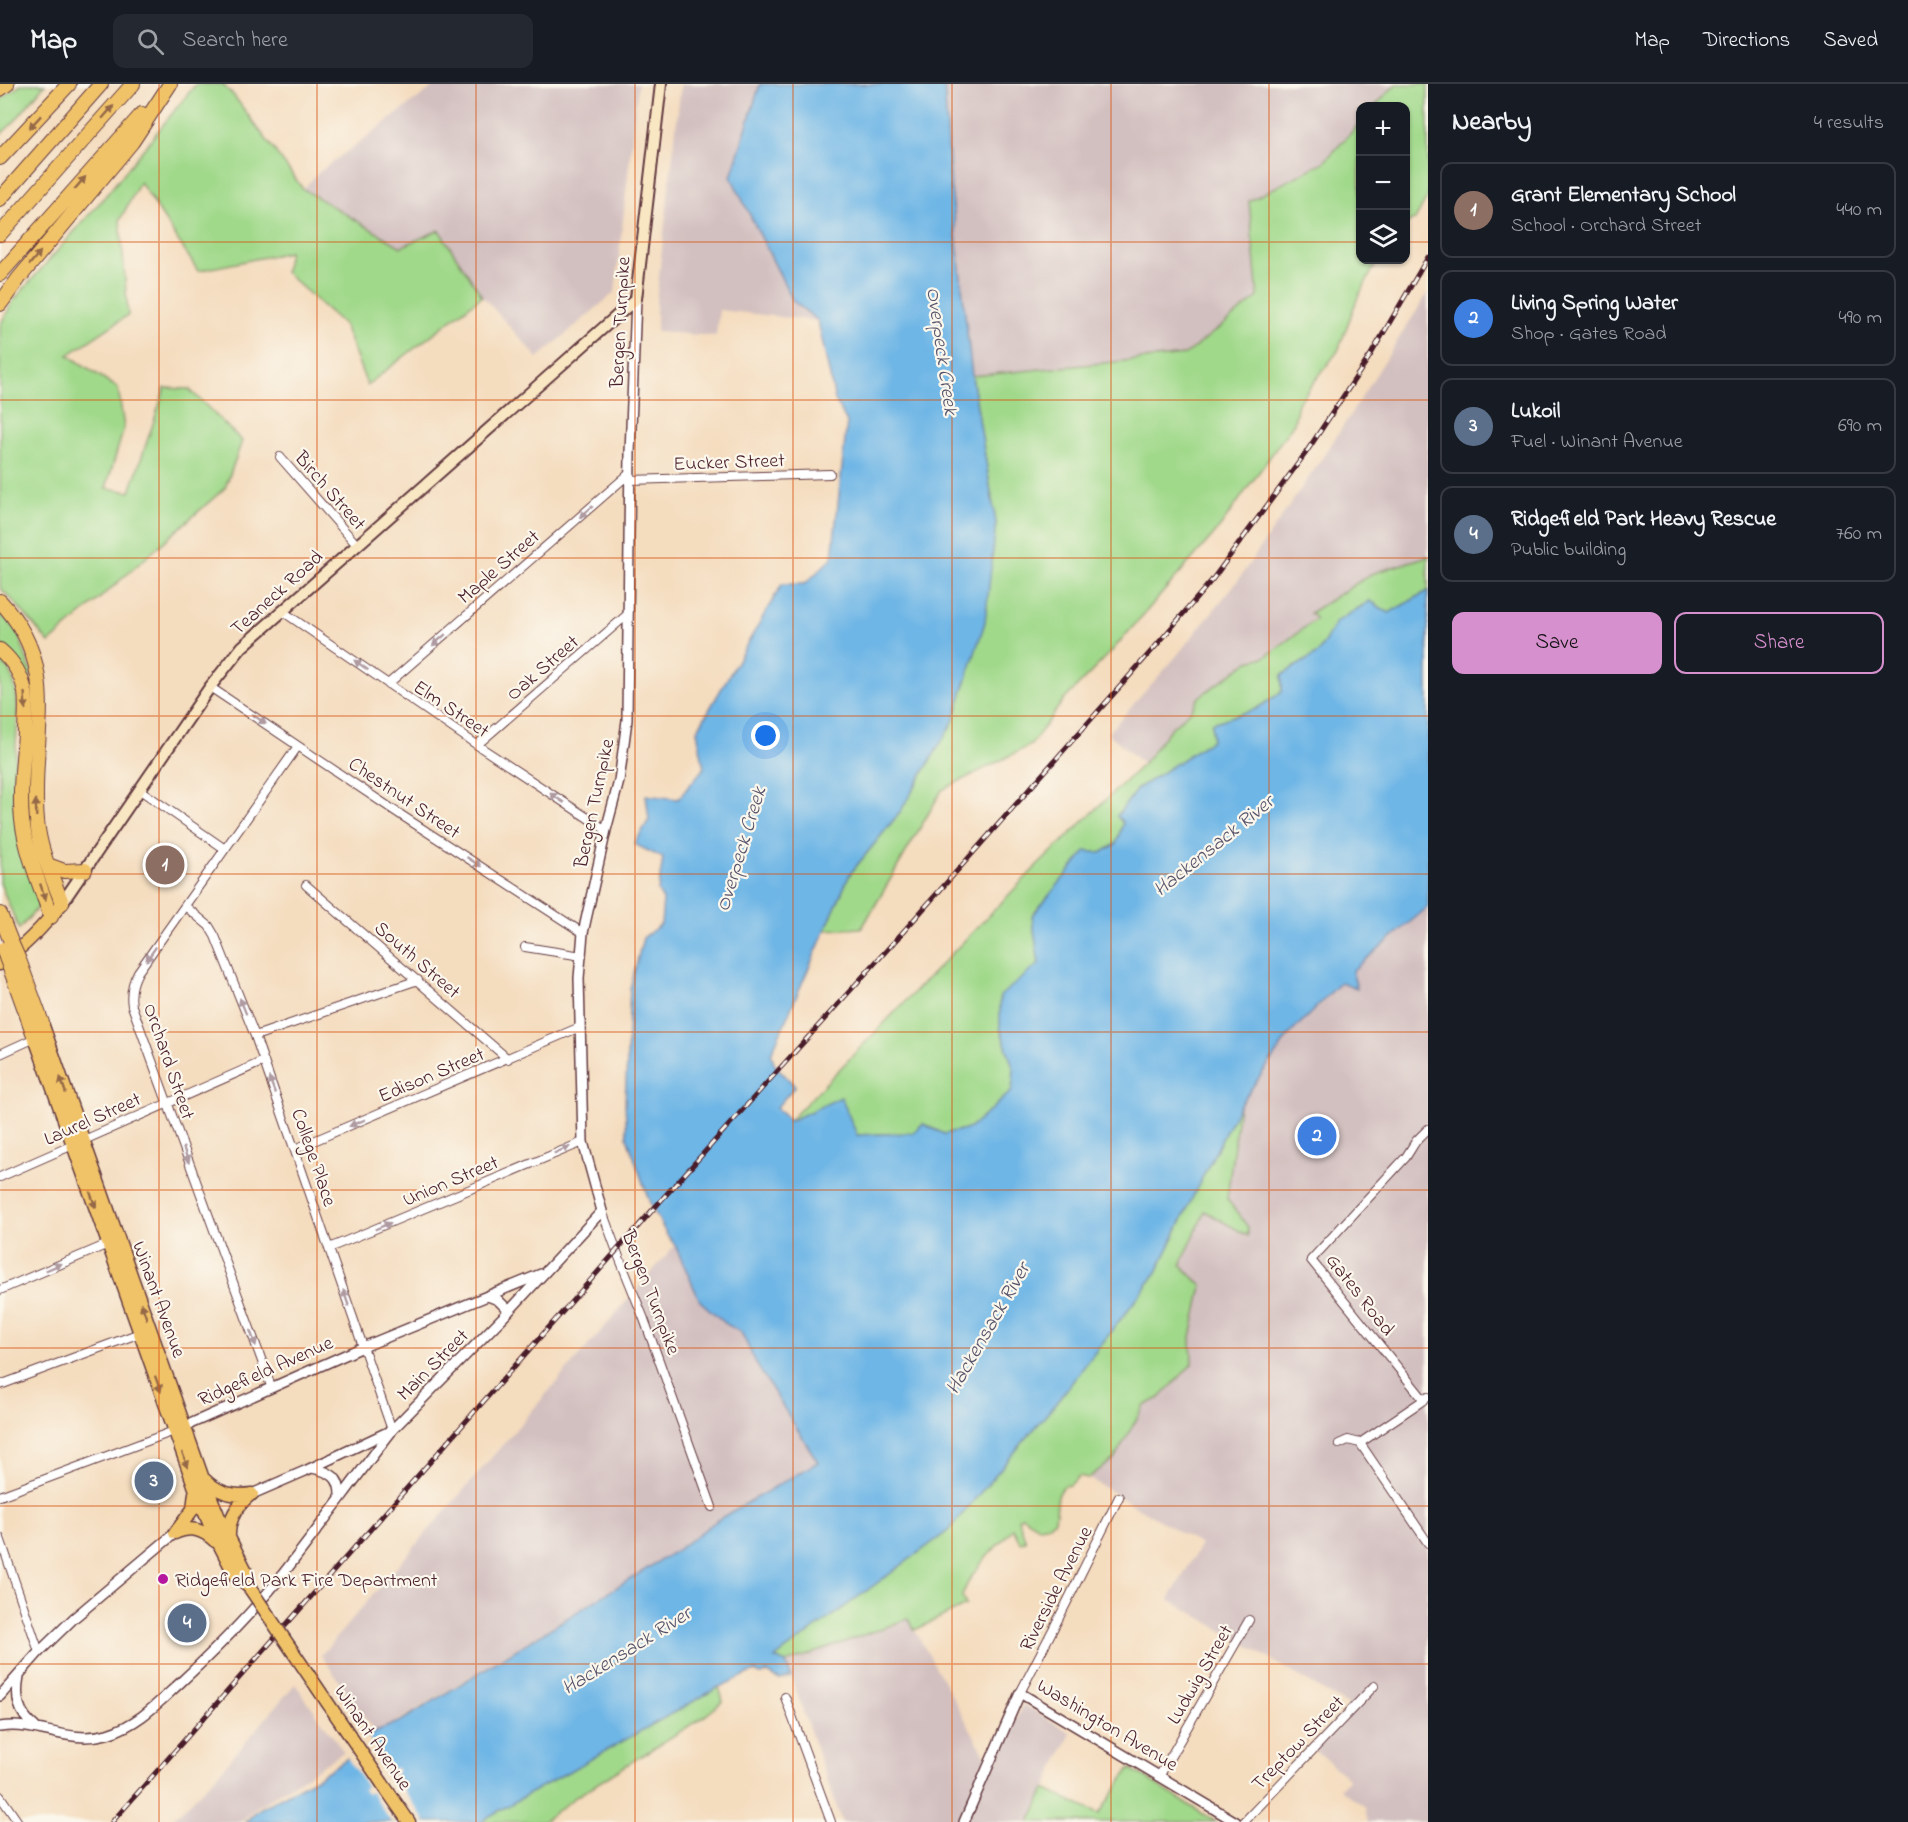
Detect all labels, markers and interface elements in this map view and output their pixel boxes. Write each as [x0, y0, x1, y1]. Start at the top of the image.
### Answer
search box [113, 14, 533, 68]
text: Map [30, 21, 77, 62]
icon: search [134, 25, 167, 58]
text: Search here [182, 25, 288, 57]
text: Map [1634, 26, 1670, 56]
text: Directions [1703, 26, 1790, 56]
text: Saved [1823, 26, 1878, 56]
map controls [1356, 102, 1410, 264]
button: + [1356, 102, 1410, 156]
text: Nearby [1452, 104, 1531, 142]
one-way arrow [101, 105, 114, 120]
text: 4 results [1814, 109, 1884, 138]
one-way arrow [28, 114, 42, 129]
button: − [1356, 156, 1410, 210]
one-way arrow [73, 176, 87, 191]
text: Grant Elementary School [1511, 180, 1736, 212]
text: 1 [1470, 196, 1477, 225]
text: 440 m [1836, 196, 1882, 225]
button: layers [1356, 210, 1410, 264]
text: School · Orchard Street [1511, 212, 1701, 241]
one-way arrow [28, 250, 41, 265]
street label: Bergen Turnpike [604, 256, 640, 390]
water label: Overpeck Creek [917, 285, 965, 418]
text: Living Spring Water [1511, 288, 1678, 320]
text: 2 [1469, 304, 1478, 333]
text: 490 m [1839, 304, 1882, 333]
text: Shop · Gates Road [1511, 320, 1667, 349]
text: Lukoil [1511, 396, 1560, 428]
text: 3 [1469, 412, 1478, 441]
text: 690 m [1838, 412, 1882, 441]
text: Fuel · Winant Avenue [1511, 428, 1683, 457]
street label: Birch Street [286, 445, 372, 538]
street label: Eucker Street [673, 447, 786, 480]
text: Ridgefield Park Heavy Rescue [1511, 504, 1776, 536]
one-way arrow [579, 505, 594, 518]
text: 4 [1469, 520, 1478, 549]
text: 760 m [1836, 520, 1882, 549]
street label: Maple Street [452, 524, 547, 612]
text: Public building [1511, 536, 1626, 565]
street label: Teaneck Road [225, 544, 331, 644]
button: Save [1452, 612, 1662, 674]
button: Share [1674, 612, 1884, 674]
street label: Oak Street [501, 629, 587, 709]
one-way arrow [432, 633, 447, 646]
one-way arrow [353, 659, 369, 671]
street label: Elm Street [407, 674, 495, 746]
one-way arrow [20, 691, 30, 710]
one-way arrow [250, 713, 266, 725]
your location [751, 721, 780, 750]
street label: Bergen Turnpike [567, 736, 624, 872]
street label: Chestnut Street [342, 751, 466, 848]
water label: Overpeck Creek [709, 783, 775, 916]
water label: Hackensack River [1147, 787, 1283, 905]
one-way arrow [549, 793, 565, 804]
one-way arrow [31, 799, 41, 818]
pin: 1 [146, 842, 184, 888]
one-way arrow [465, 856, 481, 868]
one-way arrow [38, 883, 48, 901]
street label: South Street [367, 915, 466, 1007]
one-way arrow [146, 946, 157, 962]
one-way arrow [238, 997, 247, 1015]
street label: Orchard Street [134, 1000, 201, 1124]
street label: Edison Street [374, 1041, 490, 1112]
one-way arrow [58, 1076, 68, 1094]
one-way arrow [267, 1076, 277, 1094]
street label: Laurel Street [40, 1086, 146, 1155]
street label: College Place [281, 1105, 343, 1211]
pin: 2 [1298, 1114, 1336, 1158]
one-way arrow [348, 1118, 366, 1128]
one-way arrow [554, 1145, 572, 1155]
one-way arrow [181, 1146, 191, 1164]
street label: Union Street [398, 1149, 504, 1216]
one-way arrow [88, 1191, 98, 1209]
one-way arrow [374, 1221, 392, 1231]
street label: Bergen Turnpike [611, 1225, 687, 1360]
street label: Winant Avenue [123, 1238, 192, 1362]
street label: Gates Road [1318, 1248, 1401, 1343]
water label: Hackensack River [939, 1255, 1040, 1400]
one-way arrow [45, 1262, 63, 1271]
one-way arrow [340, 1288, 350, 1306]
one-way arrow [138, 1302, 148, 1320]
street label: Main Street [391, 1323, 477, 1408]
one-way arrow [249, 1329, 259, 1347]
street label: Ridgefield Avenue [194, 1330, 339, 1416]
one-way arrow [153, 1375, 163, 1393]
one-way arrow [180, 1451, 190, 1469]
pin: 3 [134, 1458, 174, 1504]
street label: Riverside Avenue [1013, 1522, 1101, 1657]
place label: Ridgefield Park Fire Department [175, 1567, 438, 1597]
marker: Ridgefield Park Fire Department [156, 1572, 170, 1586]
water label: Hackensack River [556, 1599, 700, 1704]
pin: 4 [168, 1600, 207, 1646]
street label: Ludwig Street [1161, 1620, 1243, 1731]
street label: Washington Avenue [1030, 1672, 1183, 1781]
street label: Winant Avenue [326, 1680, 418, 1797]
street label: Treptow Street [1246, 1689, 1352, 1798]

